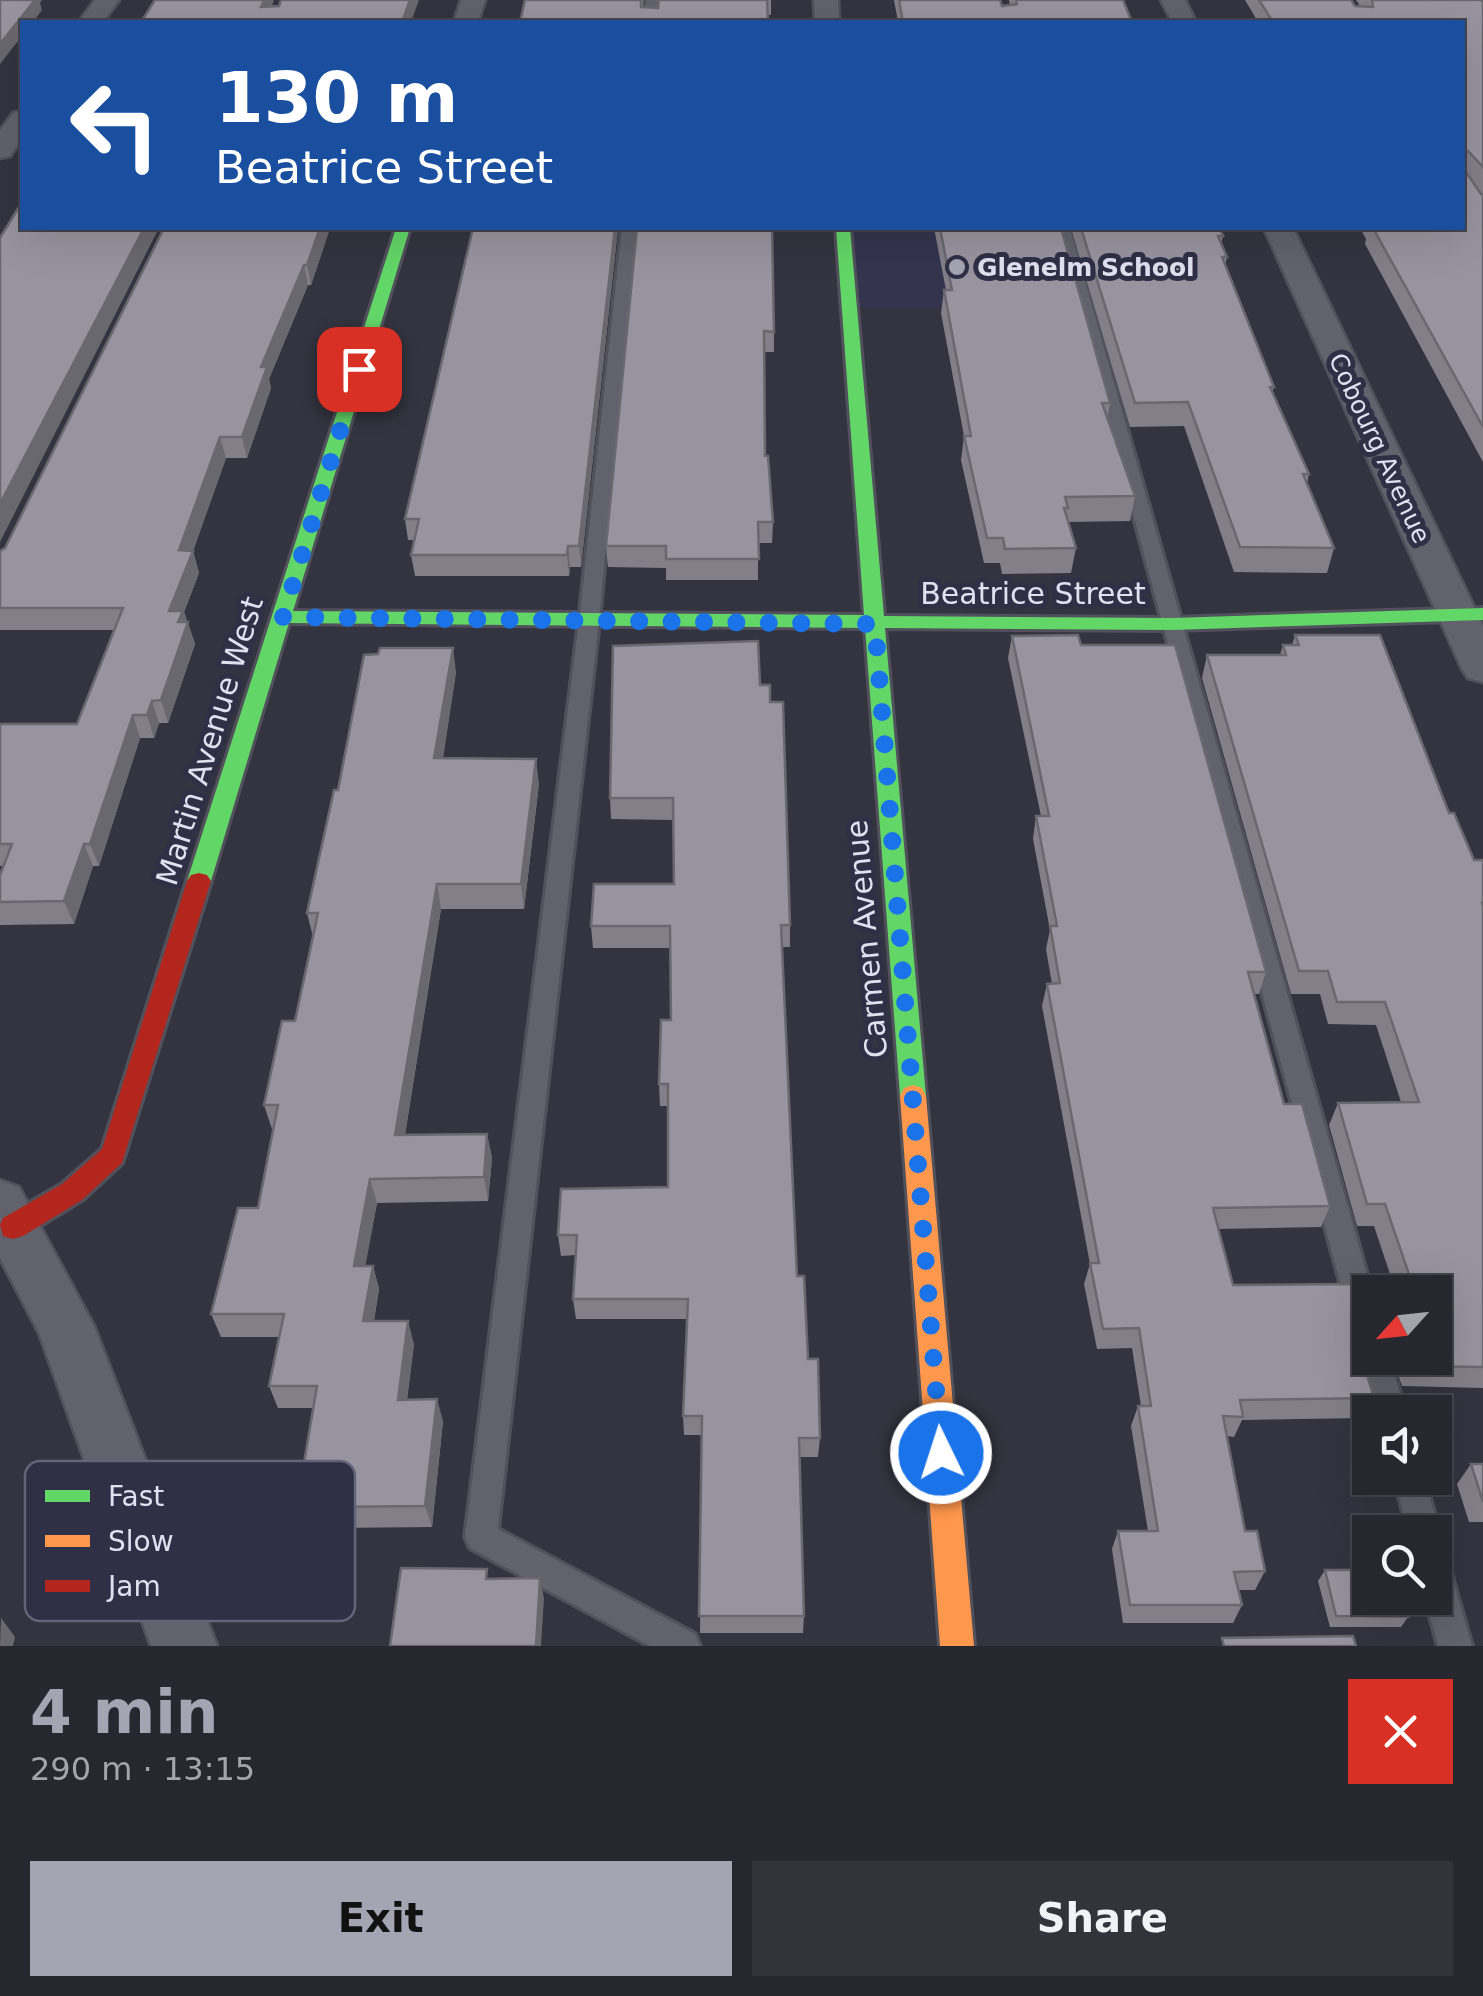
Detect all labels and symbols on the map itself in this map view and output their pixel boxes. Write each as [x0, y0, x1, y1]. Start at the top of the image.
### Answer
place label: Glenelm School [977, 253, 1195, 282]
marker: Glenelm School [946, 256, 968, 278]
pin [317, 327, 402, 412]
street label: Cobourg Avenue [1323, 349, 1436, 548]
street label: Beatrice Street [920, 576, 1146, 611]
street label: Martin Avenue West [149, 592, 270, 889]
street label: Carmen Avenue [839, 819, 894, 1060]
north arrow [1352, 1275, 1452, 1375]
position arrow [889, 1401, 993, 1505]
legend [25, 1461, 355, 1621]
text: Fast [108, 1480, 164, 1513]
text: Slow [108, 1525, 174, 1558]
text: Jam [106, 1570, 161, 1603]

